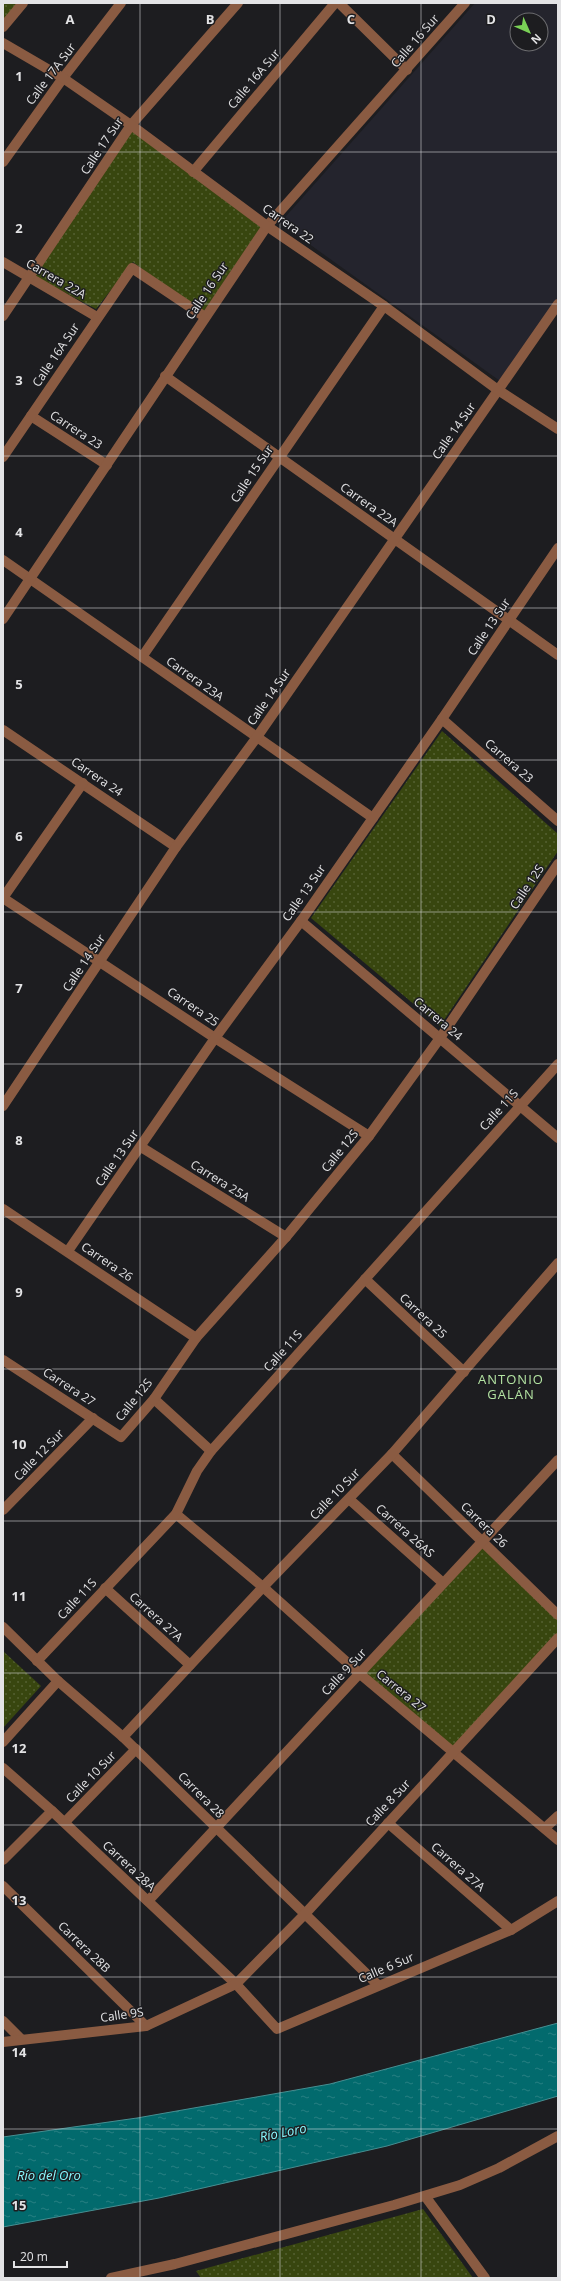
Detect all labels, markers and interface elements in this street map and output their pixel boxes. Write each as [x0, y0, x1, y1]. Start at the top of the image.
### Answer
text: A [66, 10, 75, 28]
text: B [206, 10, 215, 28]
text: C [347, 10, 355, 28]
street label: Calle 16 Sur [387, 10, 443, 71]
text: D [486, 10, 496, 28]
north arrow [509, 12, 549, 52]
text: N [528, 31, 545, 48]
street label: Calle 17A Sur [22, 39, 80, 108]
street label: Calle 16A Sur [224, 45, 284, 112]
text: 1 [15, 67, 23, 85]
street label: Calle 17 Sur [76, 114, 127, 178]
street label: Carrera 22 [259, 200, 318, 248]
text: 2 [15, 219, 23, 237]
street label: Carrera 22A [23, 255, 90, 303]
street label: Calle 16 Sur [181, 259, 232, 323]
street label: Calle 16A Sur [28, 319, 83, 390]
text: 3 [15, 371, 23, 389]
street label: Calle 14 Sur [428, 399, 479, 463]
street label: Carrera 23 [47, 406, 106, 453]
street label: Calle 15 Sur [226, 442, 277, 506]
street label: Carrera 22A [337, 478, 402, 531]
text: 4 [15, 523, 23, 541]
street label: Calle 13 Sur [463, 595, 514, 659]
street label: Carrera 23A [163, 652, 228, 705]
street label: Calle 14 Sur [243, 665, 294, 729]
text: 5 [15, 675, 23, 693]
street label: Carrera 23 [481, 735, 537, 787]
street label: Carrera 24 [68, 753, 127, 800]
text: 6 [15, 827, 23, 845]
street label: Calle 13 Sur [278, 861, 329, 925]
street label: Calle 12S [505, 861, 548, 912]
street label: Calle 14 Sur [58, 931, 109, 995]
text: 7 [15, 979, 23, 997]
street label: Carrera 25 [164, 983, 223, 1030]
street label: Carrera 24 [410, 993, 467, 1044]
street label: Calle 11S [475, 1085, 522, 1134]
street label: Calle 13 Sur [91, 1126, 142, 1190]
street label: Calle 12S [317, 1126, 362, 1176]
text: 8 [15, 1131, 23, 1149]
street label: Carrera 25A [187, 1156, 253, 1206]
street label: Carrera 26 [78, 1238, 137, 1285]
text: 9 [15, 1283, 23, 1301]
street label: Carrera 25 [396, 1289, 451, 1342]
street label: Calle 11S [259, 1326, 306, 1375]
street label: Carrera 27 [40, 1363, 99, 1410]
district label: ANTONIO GALÁN [478, 1370, 544, 1403]
street label: Calle 12S [111, 1375, 156, 1425]
street label: Calle 12 Sur [10, 1425, 68, 1484]
text: 10 [12, 1435, 26, 1453]
street label: Calle 10 Sur [306, 1464, 364, 1523]
street label: Carrera 26 [457, 1498, 512, 1551]
street label: Carrera 26AS [372, 1500, 438, 1561]
street label: Calle 11S [53, 1574, 100, 1623]
text: 11 [12, 1587, 26, 1605]
street label: Carrera 27A [126, 1588, 187, 1646]
street label: Calle 9 Sur [317, 1644, 370, 1699]
street label: Carrera 27 [373, 1665, 430, 1716]
text: 12 [12, 1739, 27, 1757]
street label: Calle 10 Sur [62, 1747, 120, 1806]
street label: Carrera 28 [174, 1768, 228, 1822]
street label: Calle 8 Sur [361, 1775, 414, 1830]
street label: Carrera 28A [99, 1837, 160, 1895]
street label: Carrera 27A [428, 1838, 489, 1895]
text: 13 [12, 1891, 26, 1909]
street label: Carrera 28B [54, 1917, 115, 1976]
street label: Calle 6 Sur [355, 1948, 416, 1987]
street label: Calle 9S [99, 2003, 145, 2026]
text: 14 [12, 2043, 27, 2061]
water label: Río Loro [258, 2119, 308, 2145]
water label: Río del Oro [17, 2166, 81, 2184]
text: 15 [12, 2196, 26, 2214]
scale bar [14, 2243, 67, 2269]
text: 20 m [20, 2248, 48, 2265]

